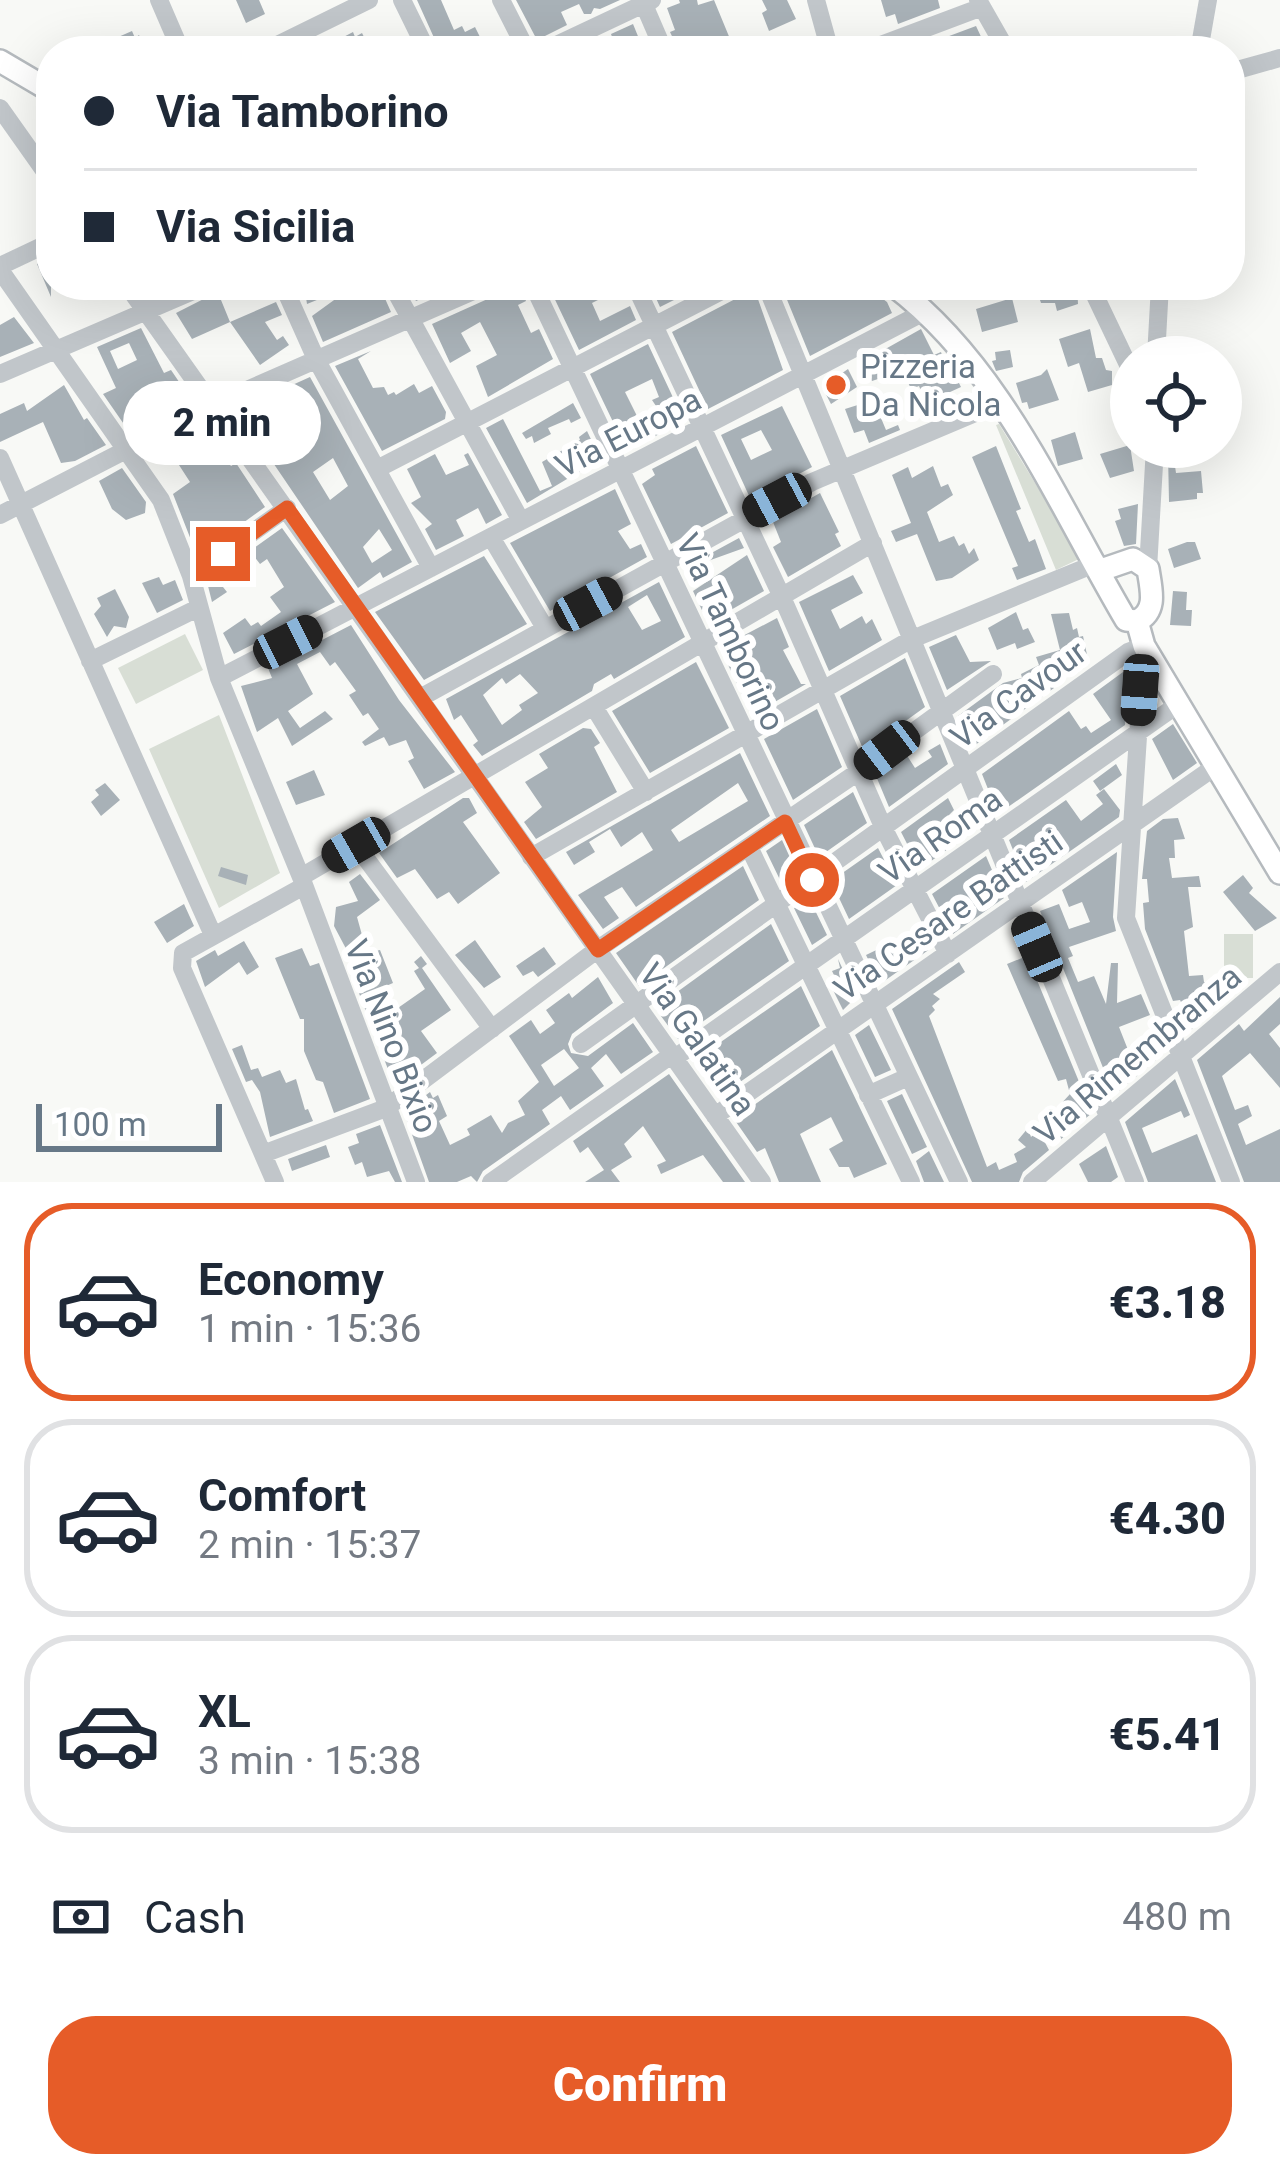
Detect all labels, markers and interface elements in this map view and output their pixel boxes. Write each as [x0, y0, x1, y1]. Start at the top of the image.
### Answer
text: Via Tamborino [156, 85, 449, 138]
text: Via Sicilia [156, 200, 355, 253]
map controls [1110, 336, 1242, 468]
button: locate [1110, 336, 1242, 468]
place label: Pizzeria Da Nicola [860, 347, 1001, 424]
marker: Pizzeria Da Nicola [823, 372, 849, 398]
street label: Via Europa [549, 379, 707, 486]
callout: 2 min [124, 380, 322, 464]
text: 2 min [173, 400, 271, 446]
car [737, 467, 817, 533]
route end [196, 527, 250, 581]
street label: Via Tamborino [668, 527, 793, 737]
car [548, 571, 628, 637]
car [248, 610, 328, 674]
street label: Via Cavour [943, 632, 1094, 757]
car [1120, 653, 1160, 727]
car [847, 714, 927, 786]
street label: Via Roma [871, 779, 1009, 892]
car [316, 811, 396, 879]
street label: Via Cesare Battisti [827, 822, 1070, 1009]
route start [785, 853, 839, 907]
car [1006, 907, 1068, 987]
street label: Via Nino Bixio [337, 934, 446, 1138]
street label: Via Galatina [631, 956, 764, 1123]
street label: Via Rimembranza [1026, 956, 1249, 1152]
scale bar [36, 1098, 222, 1151]
text: 100 m [54, 1105, 147, 1144]
icon: car [54, 1248, 162, 1356]
text: Economy [198, 1253, 384, 1306]
text: €3.18 [1109, 1276, 1226, 1329]
text: 1 min · 15:36 [198, 1306, 421, 1352]
icon: car [54, 1464, 162, 1572]
text: Comfort [198, 1469, 366, 1522]
text: €4.30 [1109, 1492, 1226, 1545]
text: 2 min · 15:37 [198, 1522, 421, 1568]
icon: car [54, 1680, 162, 1788]
text: XL [198, 1685, 251, 1738]
text: €5.41 [1109, 1708, 1226, 1761]
text: 3 min · 15:38 [198, 1738, 421, 1784]
icon: cash [48, 1884, 114, 1950]
text: Cash [144, 1891, 246, 1944]
text: 480 m [1122, 1894, 1232, 1940]
button: Confirm [48, 2016, 1232, 2154]

